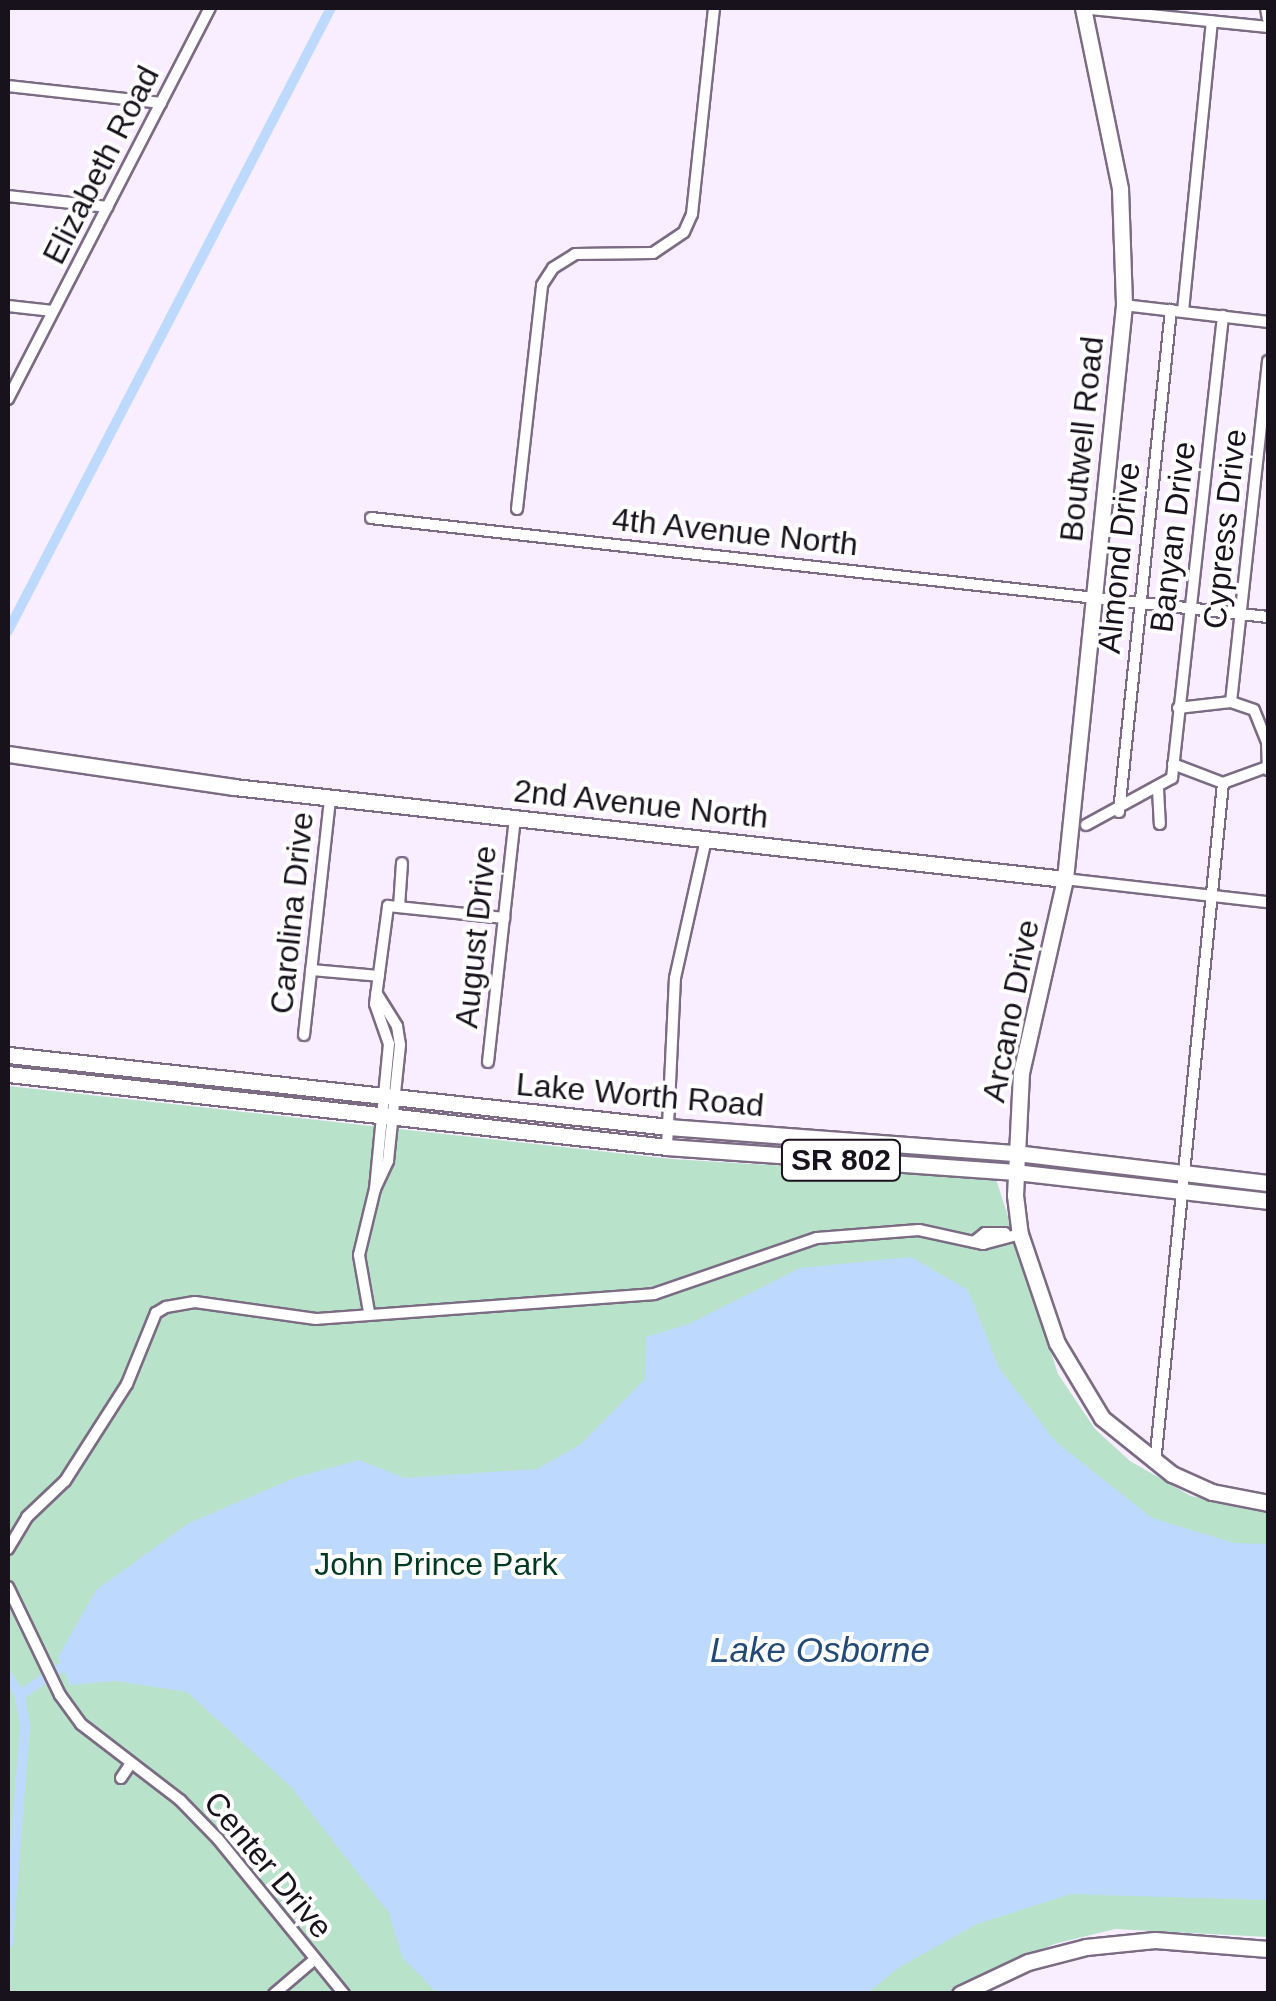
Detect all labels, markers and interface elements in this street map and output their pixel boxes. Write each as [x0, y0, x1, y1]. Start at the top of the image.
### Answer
street label: Elizabeth Road [35, 60, 167, 270]
street label: Boutwell Road [1052, 334, 1112, 544]
street label: Cypress Drive [1195, 427, 1255, 631]
street label: Banyan Drive [1142, 439, 1204, 635]
street label: Almond Drive [1090, 460, 1148, 656]
street label: 4th Avenue North [609, 500, 861, 564]
street label: 2nd Avenue North [511, 771, 771, 837]
street label: Carolina Drive [262, 810, 322, 1016]
street label: August Drive [447, 844, 505, 1030]
street label: Arcano Drive [975, 917, 1047, 1105]
street label: Lake Worth Road [515, 1065, 765, 1125]
road number: SR 802 [778, 1135, 904, 1185]
park label: John Prince Park [314, 1545, 558, 1583]
water label: Lake Osborne [710, 1629, 930, 1671]
street label: Center Drive [196, 1784, 340, 1946]

